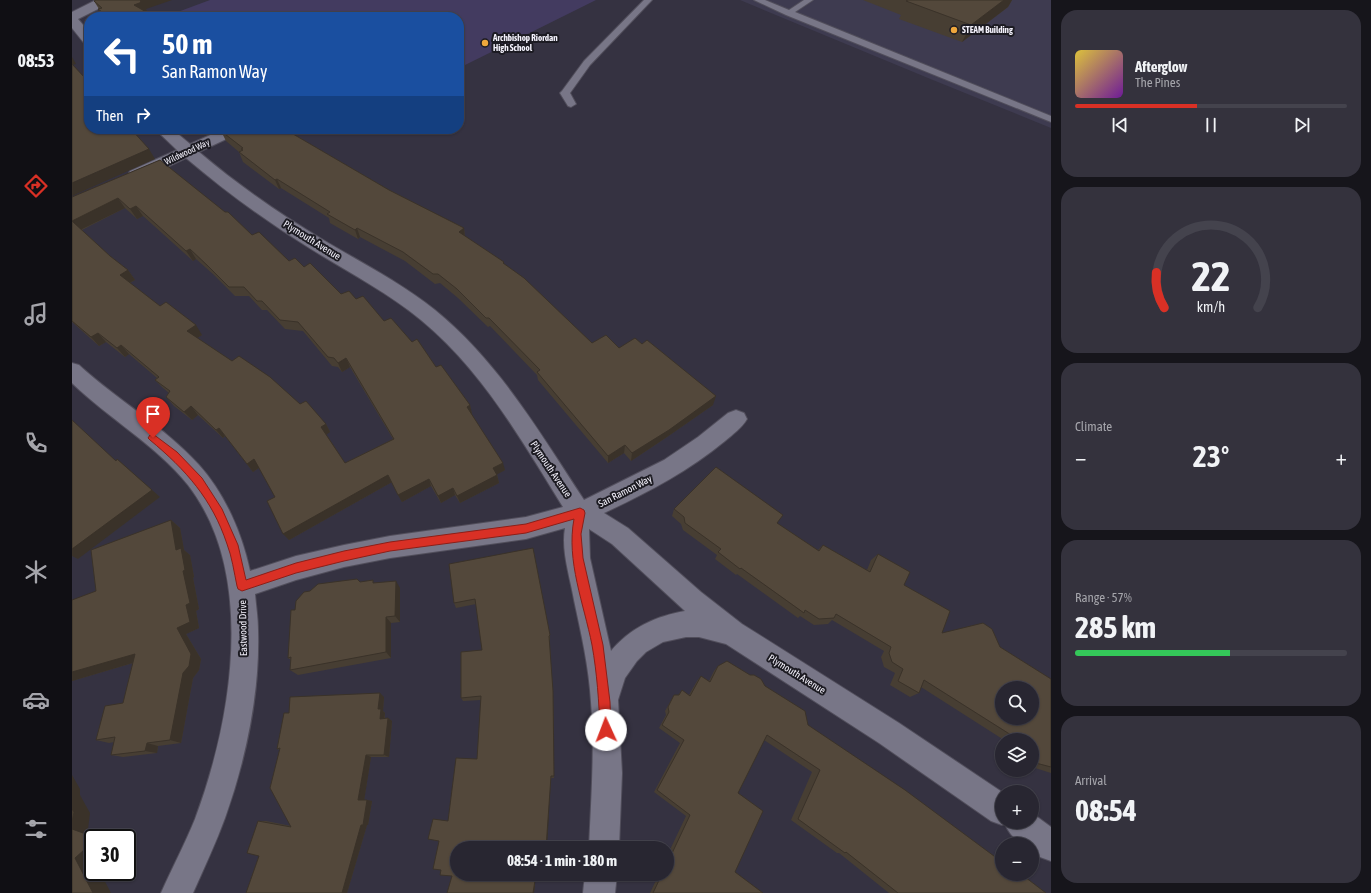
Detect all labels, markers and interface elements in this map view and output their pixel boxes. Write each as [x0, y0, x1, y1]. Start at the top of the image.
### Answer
marker: STEAM Building [949, 25, 959, 35]
place label: STEAM Building [962, 25, 1013, 35]
icon: left [96, 28, 148, 80]
text: 50 m [162, 28, 212, 60]
place label: Archbishop Riordan High School [492, 33, 558, 53]
marker: Archbishop Riordan High School [480, 38, 490, 48]
text: 08:53 [17, 50, 55, 71]
text: Afterglow [1135, 58, 1188, 75]
text: San Ramon Way [162, 61, 267, 82]
text: The Pines [1135, 75, 1180, 90]
icon: right [132, 104, 154, 126]
text: Then [96, 107, 124, 124]
icon: previous [1109, 114, 1131, 136]
icon: pause [1200, 114, 1222, 136]
icon: next [1291, 114, 1313, 136]
street label: Wildwood Way [163, 137, 211, 167]
icon: directions [22, 172, 50, 200]
street label: Plymouth Avenue [281, 218, 343, 262]
text: 22 [1191, 252, 1231, 300]
text: km/h [1197, 298, 1225, 314]
icon: music [22, 300, 50, 328]
pin [136, 397, 170, 438]
icon: arrive [142, 403, 164, 425]
text: Climate [1075, 419, 1112, 434]
icon: phone [22, 429, 50, 457]
street label: Plymouth Avenue [528, 439, 574, 499]
text: 23° [1193, 439, 1229, 473]
text: − [1075, 444, 1086, 470]
text: + [1336, 444, 1347, 470]
street label: San Ramon Way [596, 473, 654, 509]
icon: climate [22, 558, 50, 586]
text: Range · 57% [1075, 590, 1132, 605]
street label: Eastwood Drive [237, 599, 249, 656]
text: 285 km [1075, 610, 1156, 644]
street label: Plymouth Avenue [766, 652, 828, 696]
map controls [995, 681, 1039, 881]
button: search [995, 681, 1039, 725]
icon: car [22, 686, 50, 714]
position arrow [585, 709, 627, 751]
button: layers [995, 733, 1039, 777]
text: Arrival [1075, 773, 1107, 788]
button: + [995, 785, 1039, 829]
text: 08:54 [1075, 793, 1137, 827]
icon: filters [22, 815, 50, 843]
speed limit sign: 30 [84, 829, 136, 881]
button: − [995, 837, 1039, 881]
text: 08:54 · 1 min · 180 m [507, 852, 617, 869]

